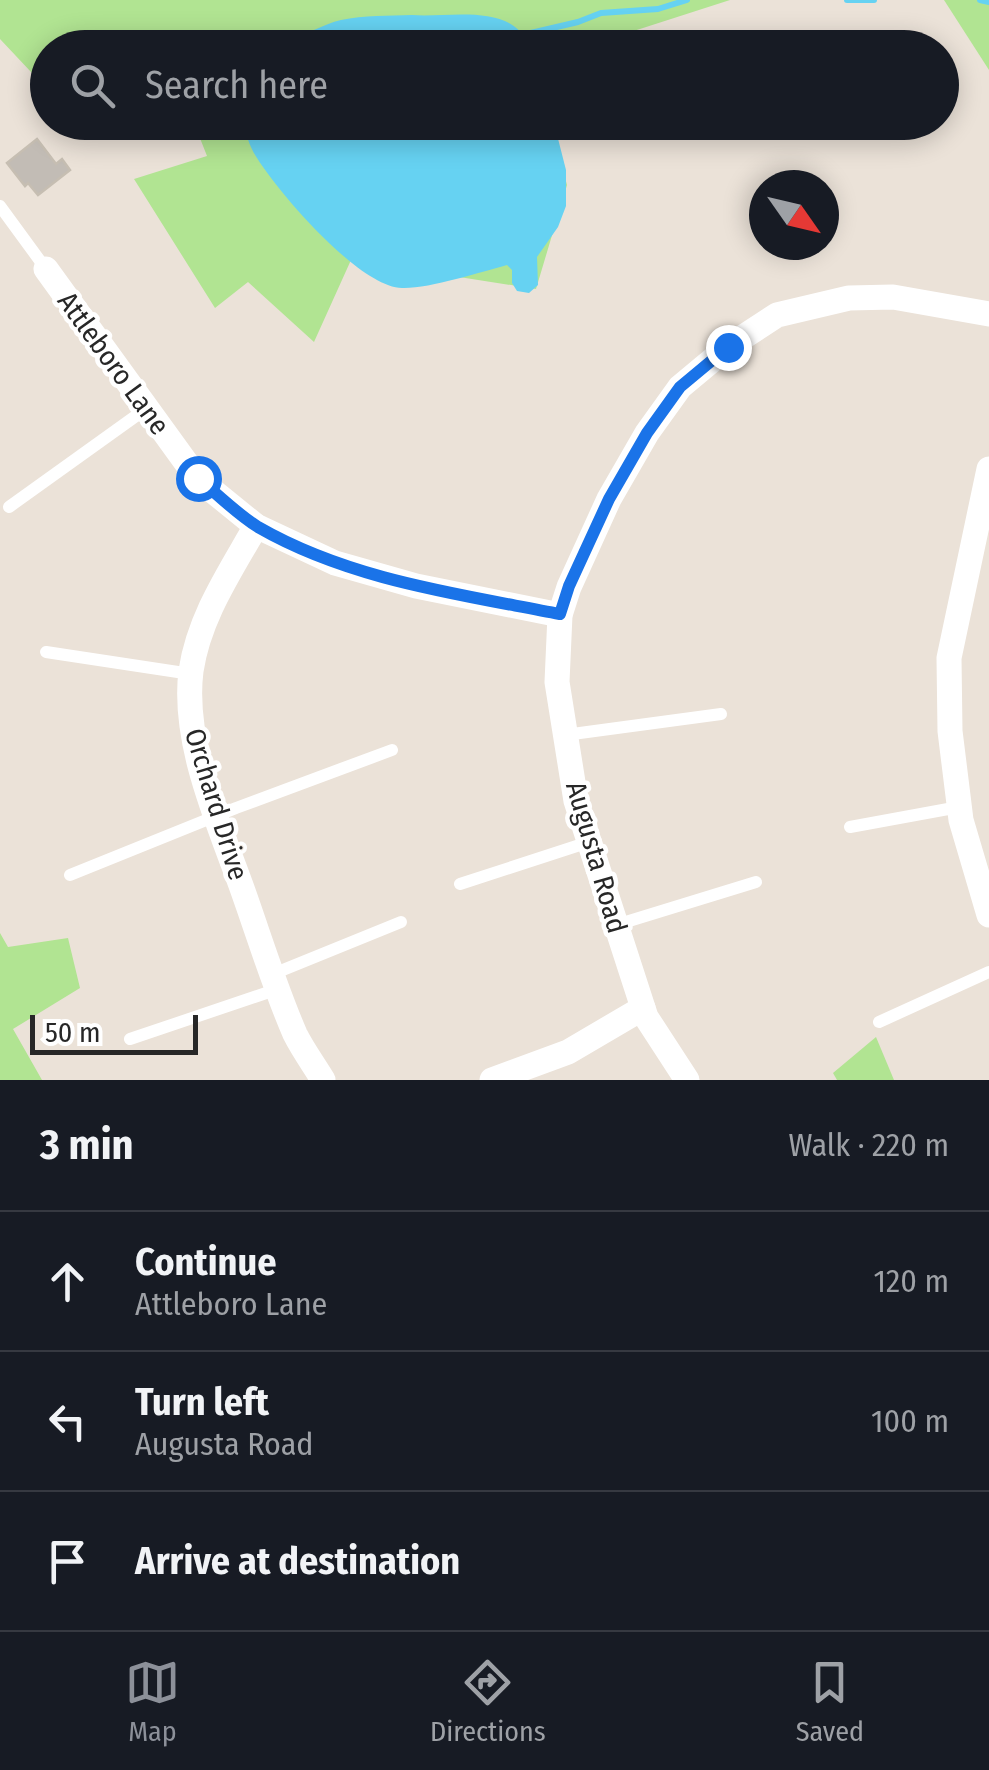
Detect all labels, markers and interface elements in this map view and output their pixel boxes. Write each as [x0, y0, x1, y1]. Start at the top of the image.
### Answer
search box [30, 30, 959, 140]
icon: search [65, 58, 120, 113]
text: Search here [145, 62, 328, 108]
north arrow [749, 170, 839, 260]
street label: Attleboro Lane [51, 286, 176, 441]
route end [706, 325, 752, 371]
route start [176, 456, 222, 502]
street label: Orchard Drive [178, 724, 255, 884]
street label: Augusta Road [559, 778, 634, 937]
scale bar [30, 1010, 198, 1054]
text: 50 m [45, 1016, 101, 1049]
text: 3 min [40, 1120, 134, 1170]
text: Walk · 220 m [788, 1126, 949, 1164]
text: Continue [135, 1239, 276, 1285]
icon: ahead [40, 1254, 95, 1309]
text: 120 m [874, 1262, 949, 1300]
text: Attleboro Lane [135, 1285, 327, 1323]
text: Turn left [135, 1379, 269, 1425]
icon: left [40, 1394, 95, 1449]
text: 100 m [871, 1402, 949, 1440]
text: Augusta Road [135, 1425, 313, 1463]
icon: arrive [40, 1534, 95, 1589]
text: Arrive at destination [135, 1538, 460, 1584]
tab: Map [125, 1655, 180, 1748]
tab: Directions [430, 1655, 546, 1748]
tab: Saved [796, 1655, 864, 1748]

